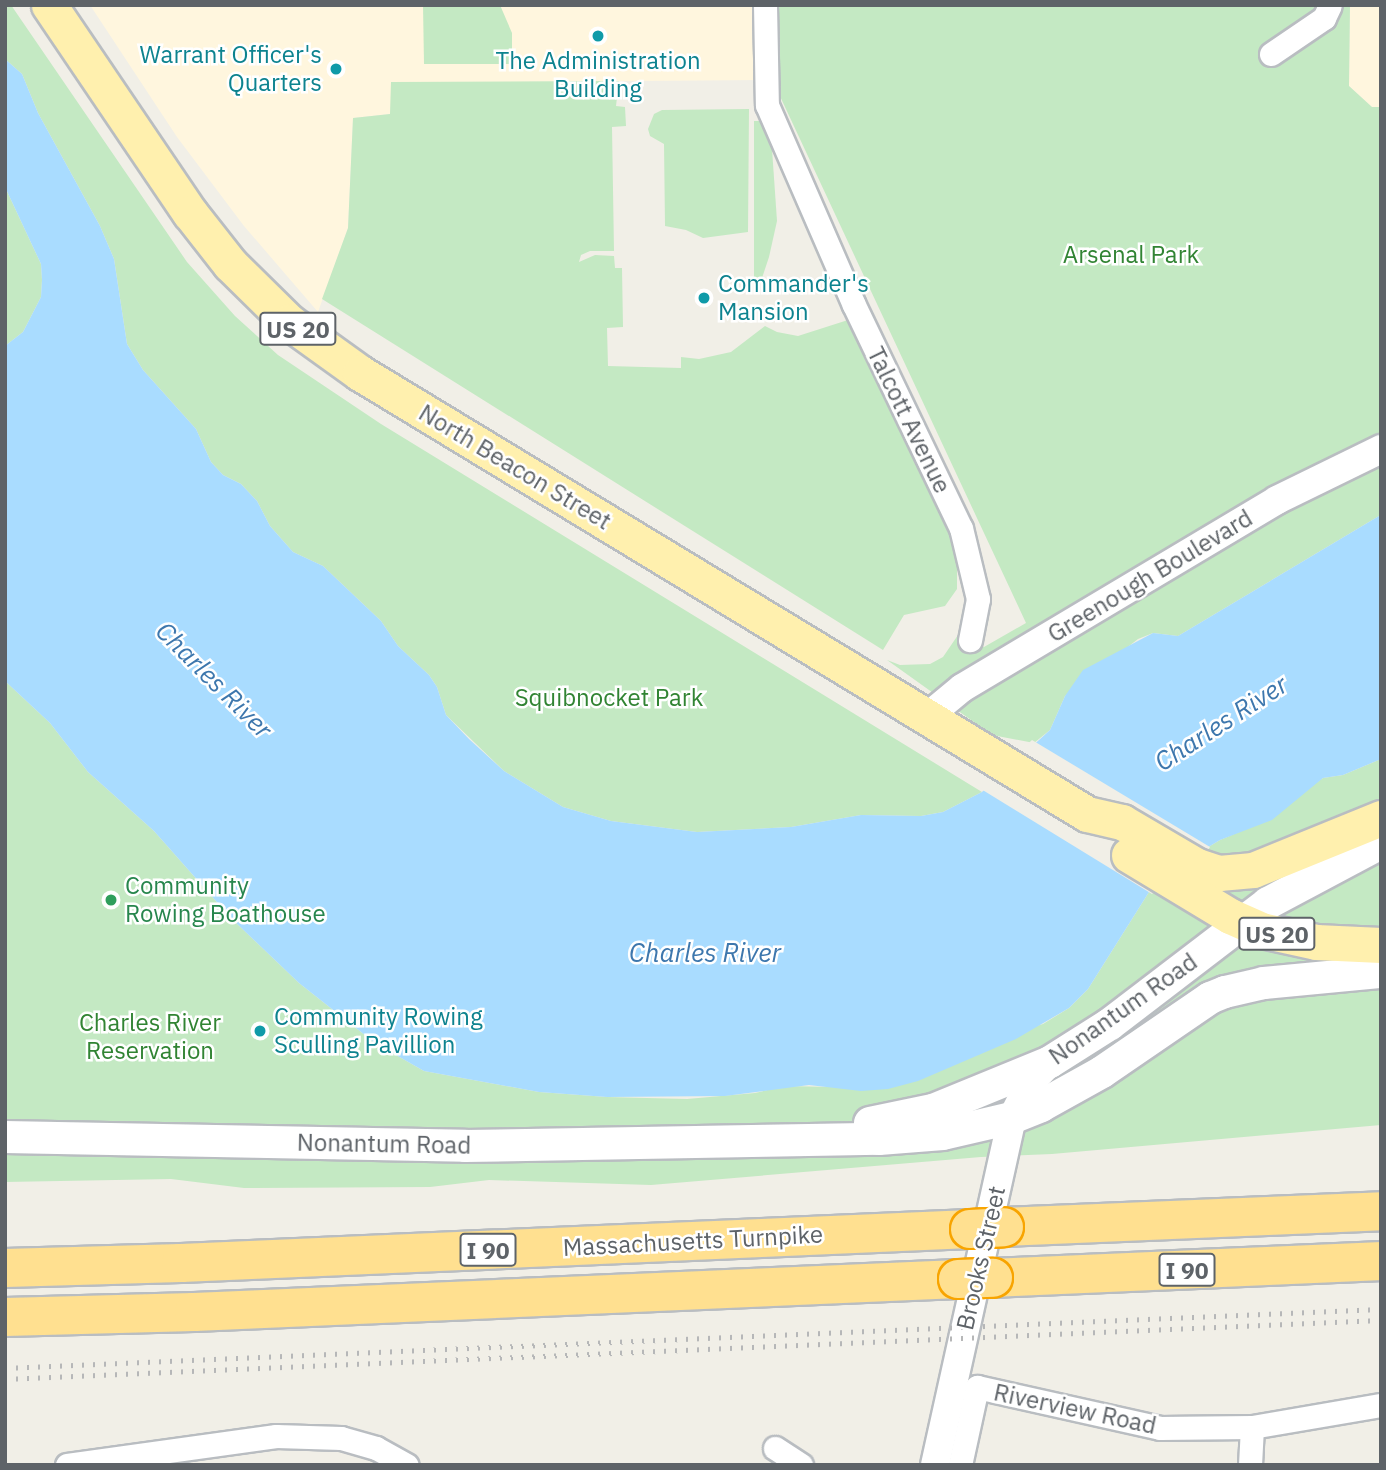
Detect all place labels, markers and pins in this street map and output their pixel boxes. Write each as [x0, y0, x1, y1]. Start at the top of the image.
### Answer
marker: The Administration Building [590, 28, 606, 44]
place label: Warrant Officer's Quarters [139, 41, 322, 97]
place label: The Administration Building [495, 47, 701, 103]
marker: Warrant Officer's Quarters [328, 61, 344, 77]
place label: Commander's Mansion [718, 270, 869, 326]
marker: Commander's Mansion [696, 290, 712, 306]
place label: Community Rowing Boathouse [125, 872, 326, 928]
marker: Community Rowing Boathouse [103, 892, 119, 908]
place label: Community Rowing Sculling Pavillion [274, 1003, 483, 1059]
marker: Community Rowing Sculling Pavillion [252, 1023, 268, 1039]

